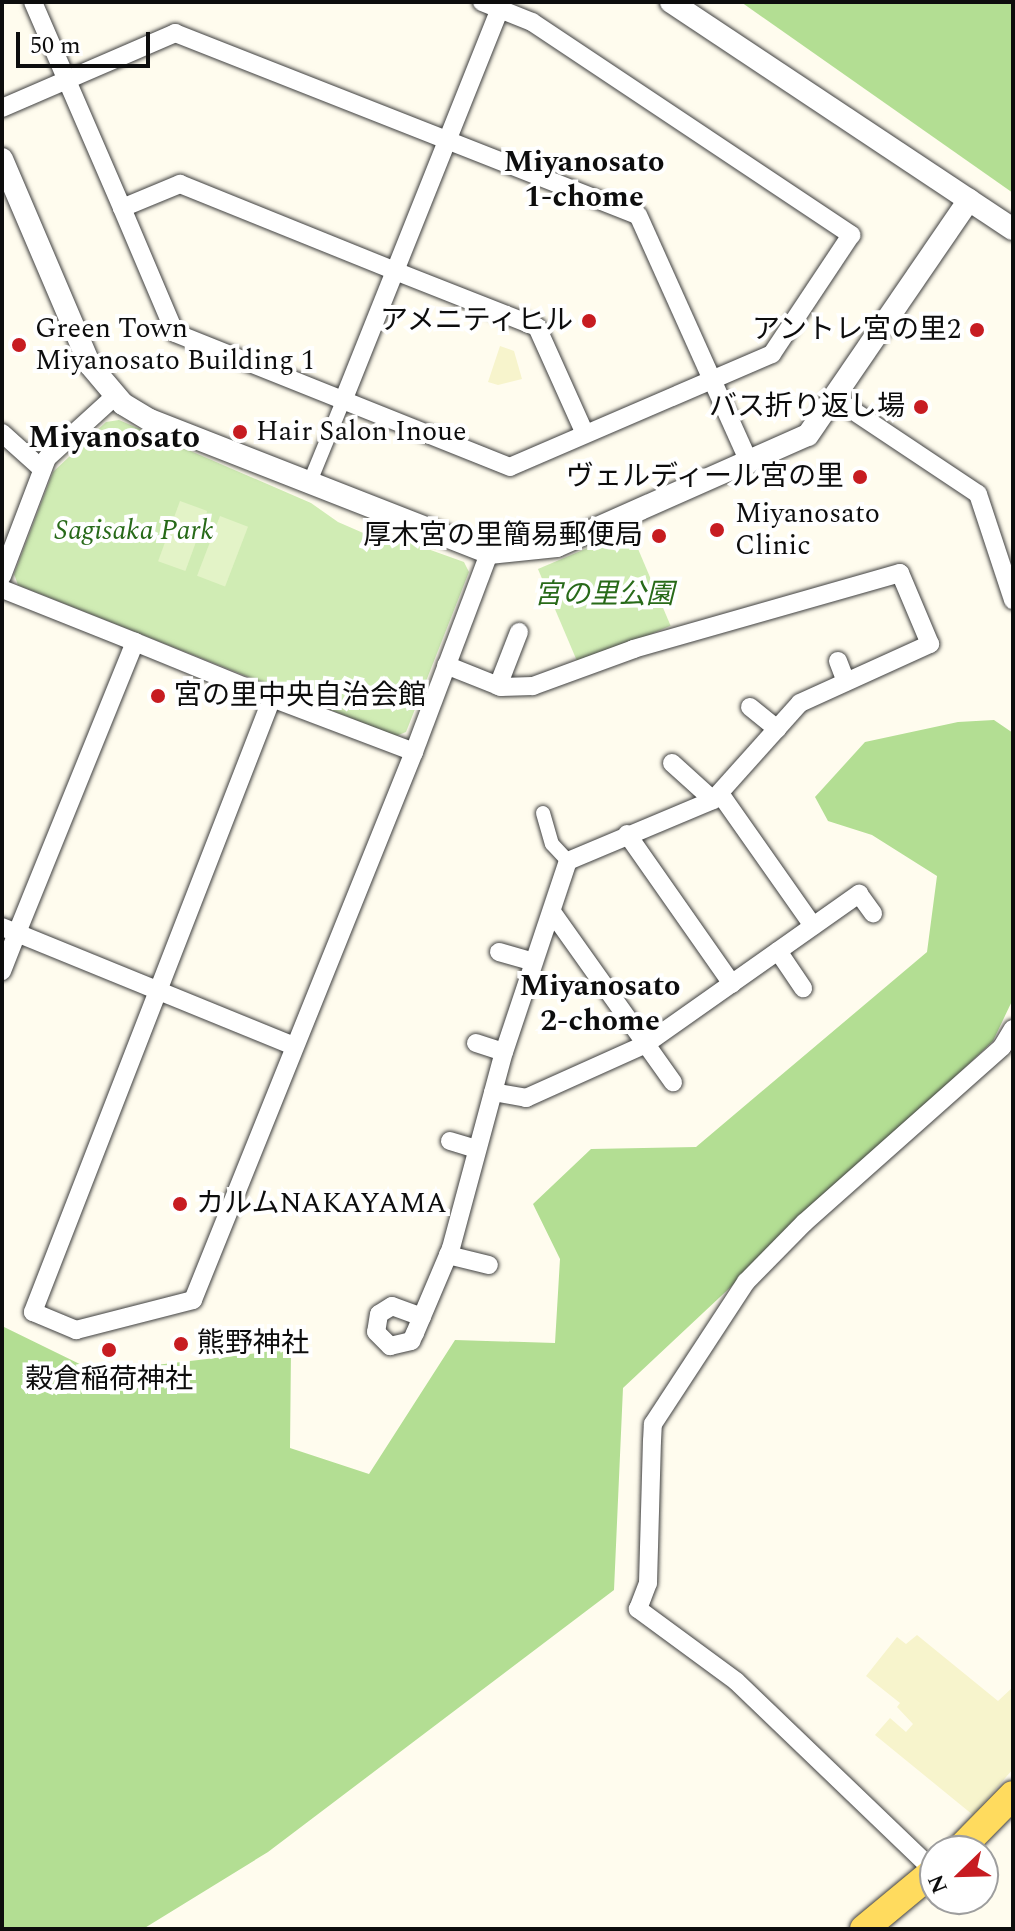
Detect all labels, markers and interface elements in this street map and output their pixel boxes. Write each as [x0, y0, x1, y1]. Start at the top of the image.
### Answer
scale bar [20, 16, 154, 66]
text: 50 m [30, 28, 81, 64]
district label: Miyanosato 1-chome [503, 144, 665, 214]
place label: アメニティヒル [377, 304, 573, 338]
place label: Green Town Miyanosato Building 1 [35, 312, 315, 378]
marker: アメニティヒル [580, 312, 598, 330]
place label: アントレ宮の里2 [751, 313, 961, 347]
marker: アントレ宮の里2 [968, 321, 986, 339]
marker: Green Town Miyanosato Building 1 [10, 336, 28, 354]
place label: バス折り返し場 [709, 390, 905, 424]
marker: バス折り返し場 [912, 398, 930, 416]
place label: Hair Salon Inoue [256, 415, 466, 449]
district label: Miyanosato [28, 419, 200, 457]
marker: Hair Salon Inoue [231, 423, 249, 441]
place label: ヴェルディール宮の里 [564, 460, 844, 494]
marker: ヴェルディール宮の里 [851, 468, 869, 486]
place label: Miyanosato Clinic [735, 497, 880, 563]
park label: Sagisaka Park [55, 514, 213, 548]
place label: 厚木宮の里簡易郵便局 [363, 519, 643, 553]
marker: Miyanosato Clinic [706, 519, 728, 541]
marker: 厚木宮の里簡易郵便局 [650, 527, 668, 545]
park label: 宮の里公園 [534, 578, 674, 612]
place label: 宮の里中央自治会館 [174, 679, 426, 713]
marker: 宮の里中央自治会館 [149, 687, 167, 705]
district label: Miyanosato 2-chome [519, 968, 681, 1038]
place label: カルムNAKAYAMA [196, 1187, 447, 1221]
marker: カルムNAKAYAMA [171, 1195, 189, 1213]
place label: 熊野神社 [197, 1327, 309, 1361]
marker: 熊野神社 [172, 1335, 190, 1353]
marker: 穀倉稲荷神社 [100, 1341, 118, 1359]
place label: 穀倉稲荷神社 [25, 1363, 193, 1397]
north arrow [919, 1835, 999, 1915]
text: N [920, 1869, 957, 1899]

